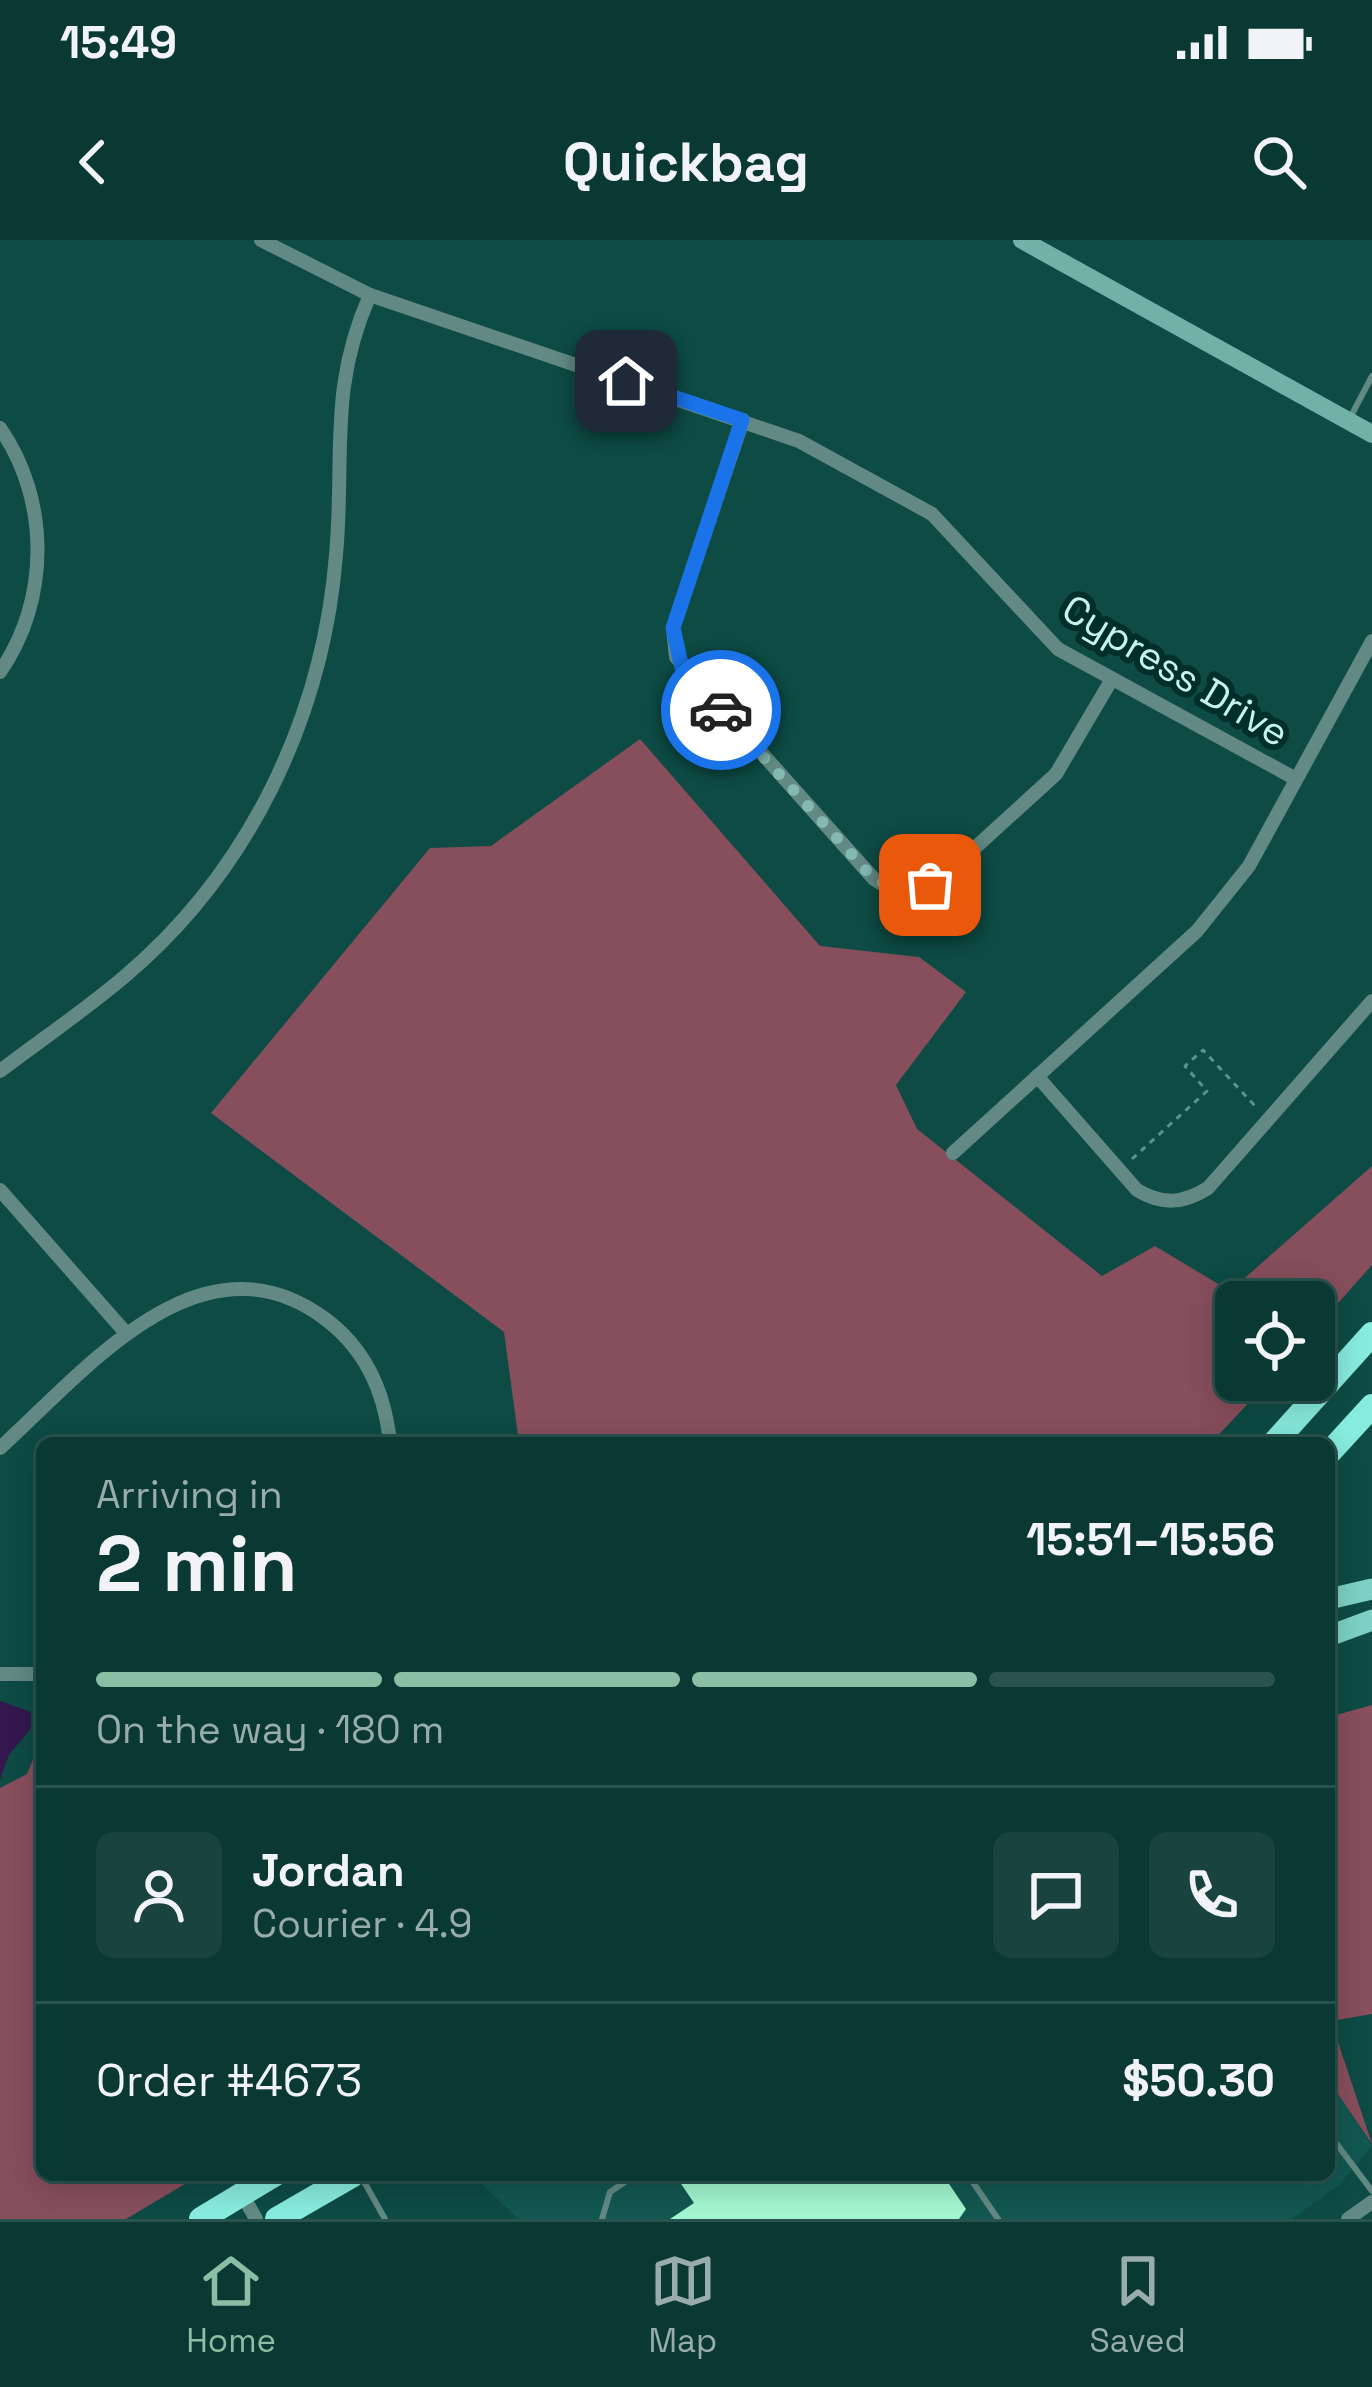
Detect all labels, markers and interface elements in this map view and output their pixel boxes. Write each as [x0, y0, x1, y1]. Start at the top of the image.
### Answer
text: 15:49 [60, 14, 177, 71]
text: Quickbag [563, 128, 809, 197]
icon: back [60, 129, 126, 195]
icon: search [1246, 129, 1312, 195]
pin [575, 330, 677, 432]
icon: home [593, 348, 659, 414]
street label: Cypress Drive [1054, 584, 1298, 757]
courier [661, 650, 781, 770]
icon: car [688, 677, 754, 743]
pin [879, 834, 981, 936]
icon: bag [897, 852, 963, 918]
map controls [1215, 1281, 1335, 1401]
button: locate [1215, 1281, 1335, 1401]
text: Arriving in [96, 1470, 283, 1519]
text: 15:51–15:56 [1026, 1511, 1275, 1568]
text: 2 min [96, 1514, 298, 1614]
text: On the way · 180 m [96, 1705, 444, 1754]
button: person [96, 1832, 222, 1958]
button: chat [993, 1832, 1119, 1958]
button: phone [1149, 1832, 1275, 1958]
text: Jordan [252, 1842, 405, 1899]
text: Courier · 4.9 [252, 1899, 472, 1948]
text: Order #4673 [96, 2052, 362, 2109]
text: $50.30 [1122, 2052, 1275, 2109]
tab: Home [186, 2248, 276, 2362]
tab: Map [648, 2248, 717, 2362]
tab: Saved [1090, 2248, 1186, 2362]

